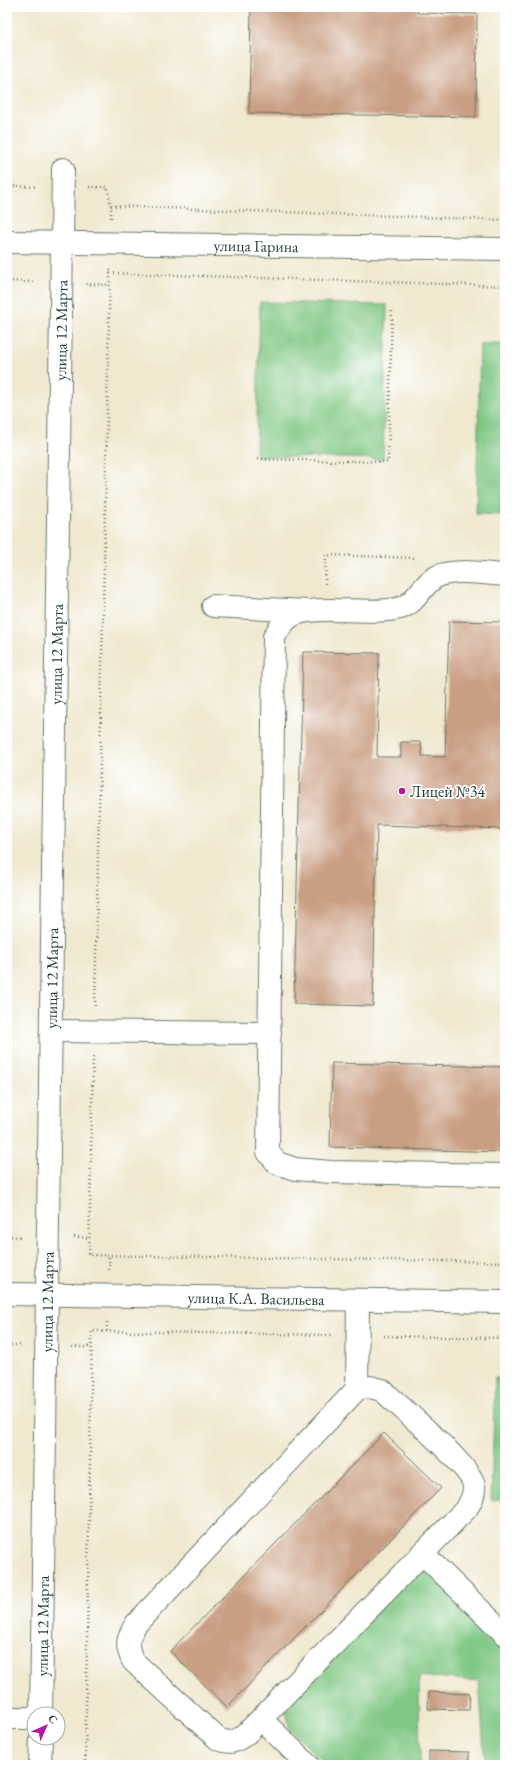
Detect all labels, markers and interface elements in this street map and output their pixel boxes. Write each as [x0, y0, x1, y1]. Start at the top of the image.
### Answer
street label: улица Гарина [213, 235, 299, 257]
street label: улица 12 Марта [50, 279, 72, 381]
street label: улица 12 Марта [45, 603, 68, 705]
place label: Лицей №34 [410, 781, 485, 802]
marker: Лицей №34 [397, 786, 407, 796]
street label: улица 12 Марта [41, 927, 63, 1029]
street label: улица 12 Марта [36, 1251, 59, 1353]
street label: улица К.А. Васильева [187, 1287, 325, 1310]
street label: улица 12 Марта [32, 1575, 54, 1677]
north arrow [26, 1706, 66, 1746]
text: С [45, 1711, 61, 1727]

